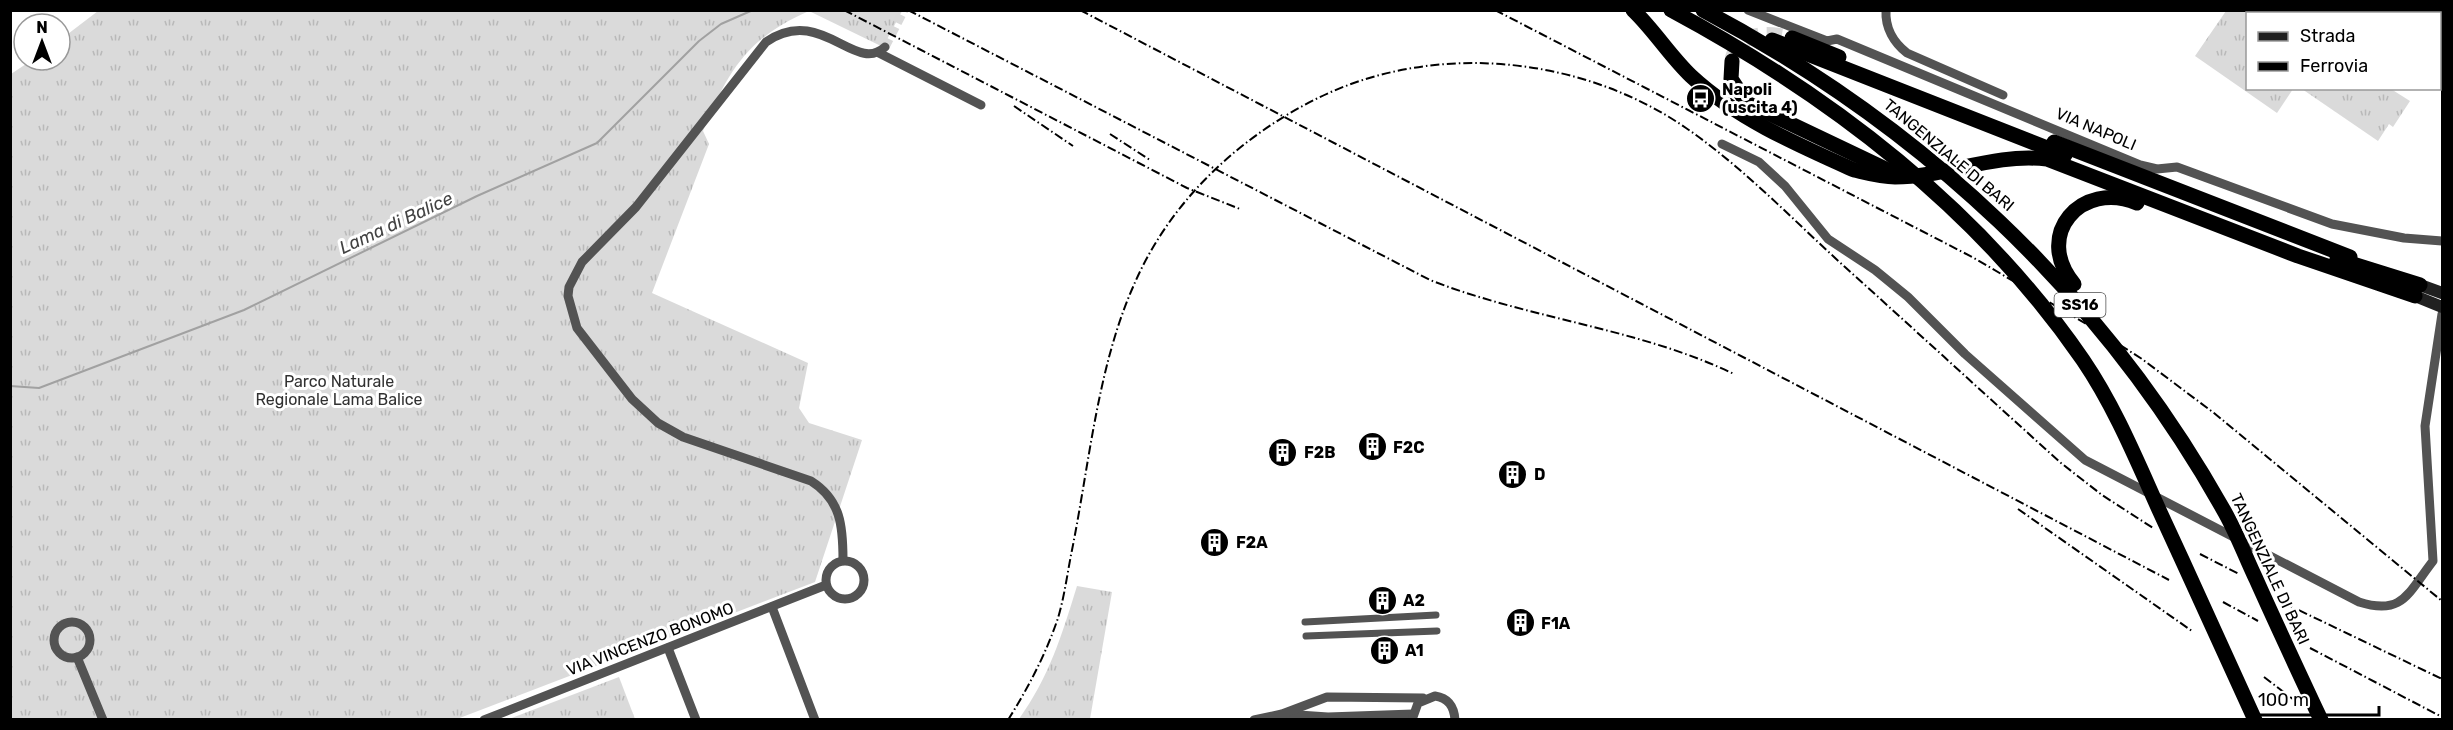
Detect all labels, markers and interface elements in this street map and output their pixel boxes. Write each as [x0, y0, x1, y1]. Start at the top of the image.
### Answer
north arrow [12, 12, 72, 72]
legend [2246, 12, 2441, 90]
text: N [36, 18, 48, 37]
text: Strada [2300, 25, 2356, 47]
text: Ferrovia [2300, 55, 2368, 77]
place label: Napoli (uscita 4) [1722, 80, 1798, 117]
bus stop icon: Napoli (uscita 4) [1685, 82, 1717, 114]
street label: TANGENZIALE DI BARI [1880, 95, 2018, 215]
street label: VIA NAPOLI [2053, 104, 2139, 154]
water label: Lama di Balice [336, 187, 456, 259]
road number: SS16 [2054, 293, 2106, 317]
park label: Parco Naturale Regionale Lama Balice [255, 372, 423, 409]
building icon: F2C [1356, 431, 1388, 463]
building icon: F2B [1267, 436, 1299, 468]
place label: F2C [1393, 438, 1424, 457]
place label: F2B [1304, 443, 1336, 462]
building icon: D [1497, 458, 1529, 490]
place label: D [1534, 465, 1545, 484]
street label: TANGENZIALE DI BARI [2227, 490, 2313, 648]
building icon: F2A [1199, 526, 1231, 558]
place label: F2A [1236, 533, 1268, 552]
building icon: A2 [1366, 584, 1398, 616]
place label: A2 [1403, 591, 1425, 610]
street label: VIA VINCENZO BONOMO [564, 598, 736, 680]
building icon: F1A [1504, 607, 1536, 639]
place label: F1A [1541, 614, 1571, 633]
building icon: A1 [1368, 634, 1400, 666]
place label: A1 [1405, 641, 1424, 660]
scale bar [2249, 679, 2380, 717]
text: 100 m [2258, 689, 2309, 711]

